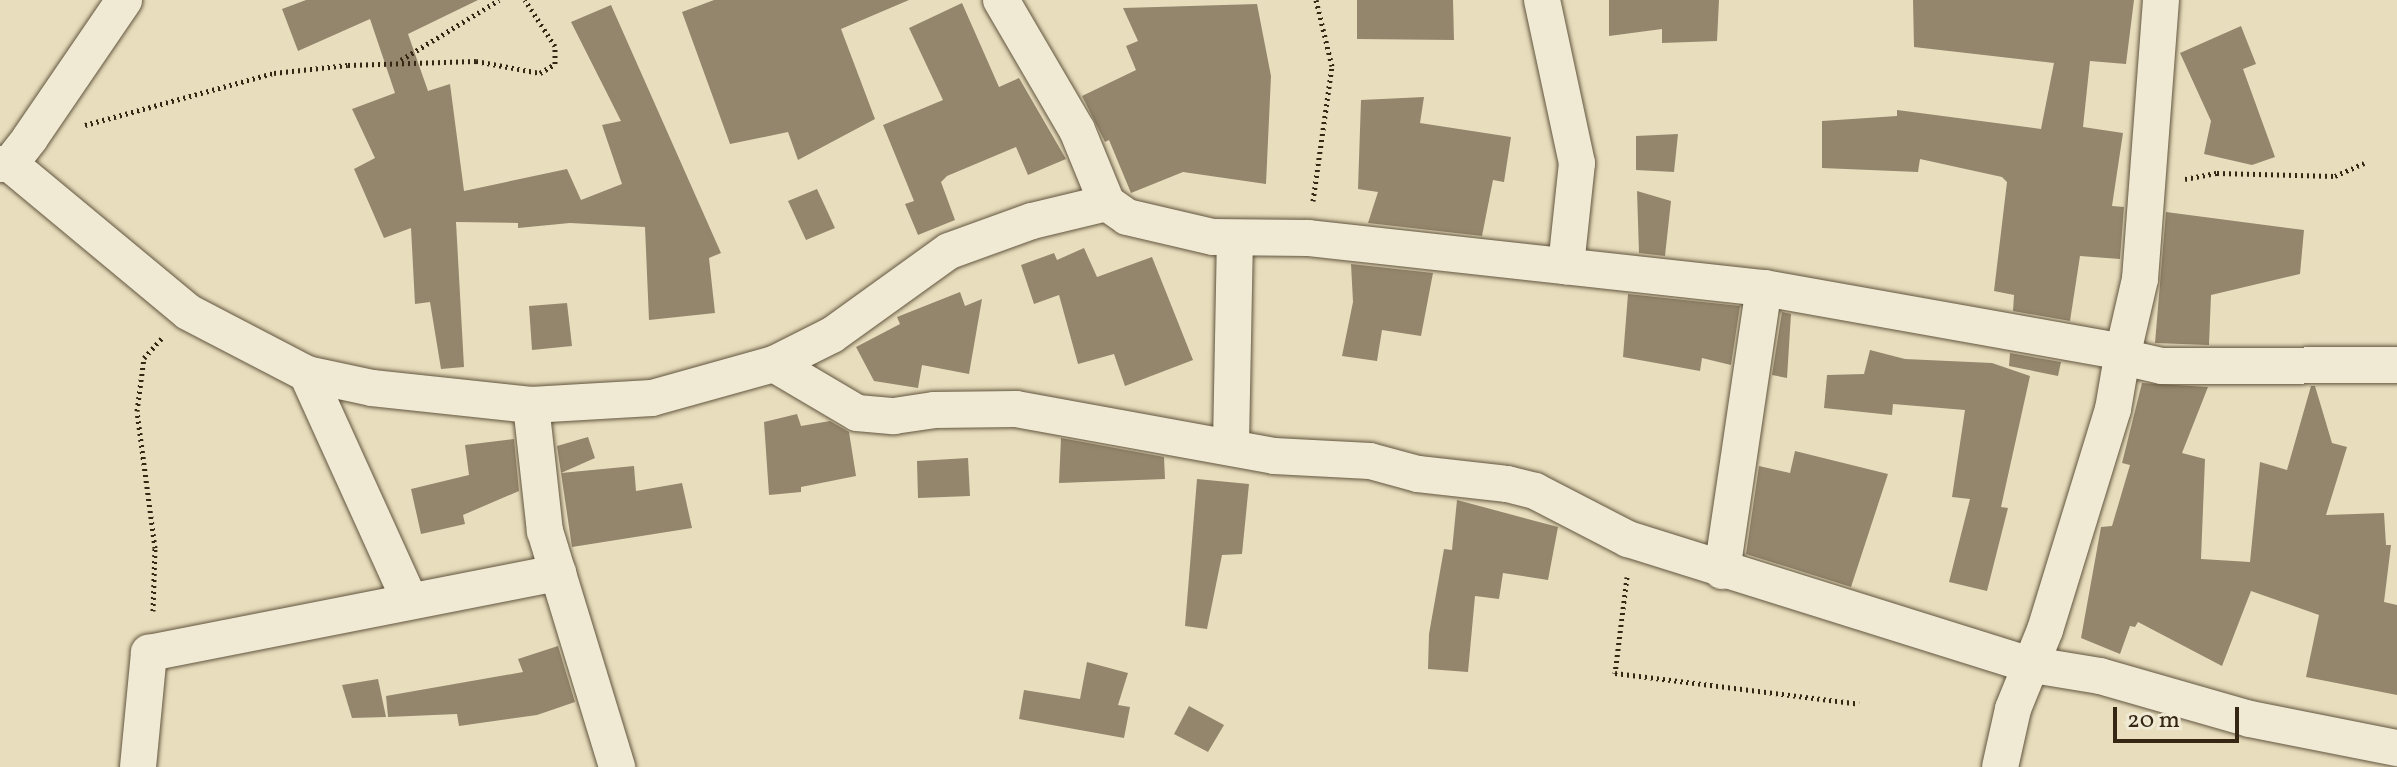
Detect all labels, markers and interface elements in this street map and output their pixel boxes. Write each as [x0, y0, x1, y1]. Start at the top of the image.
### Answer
scale bar [2117, 691, 2243, 741]
text: 20 m [2127, 704, 2180, 738]

